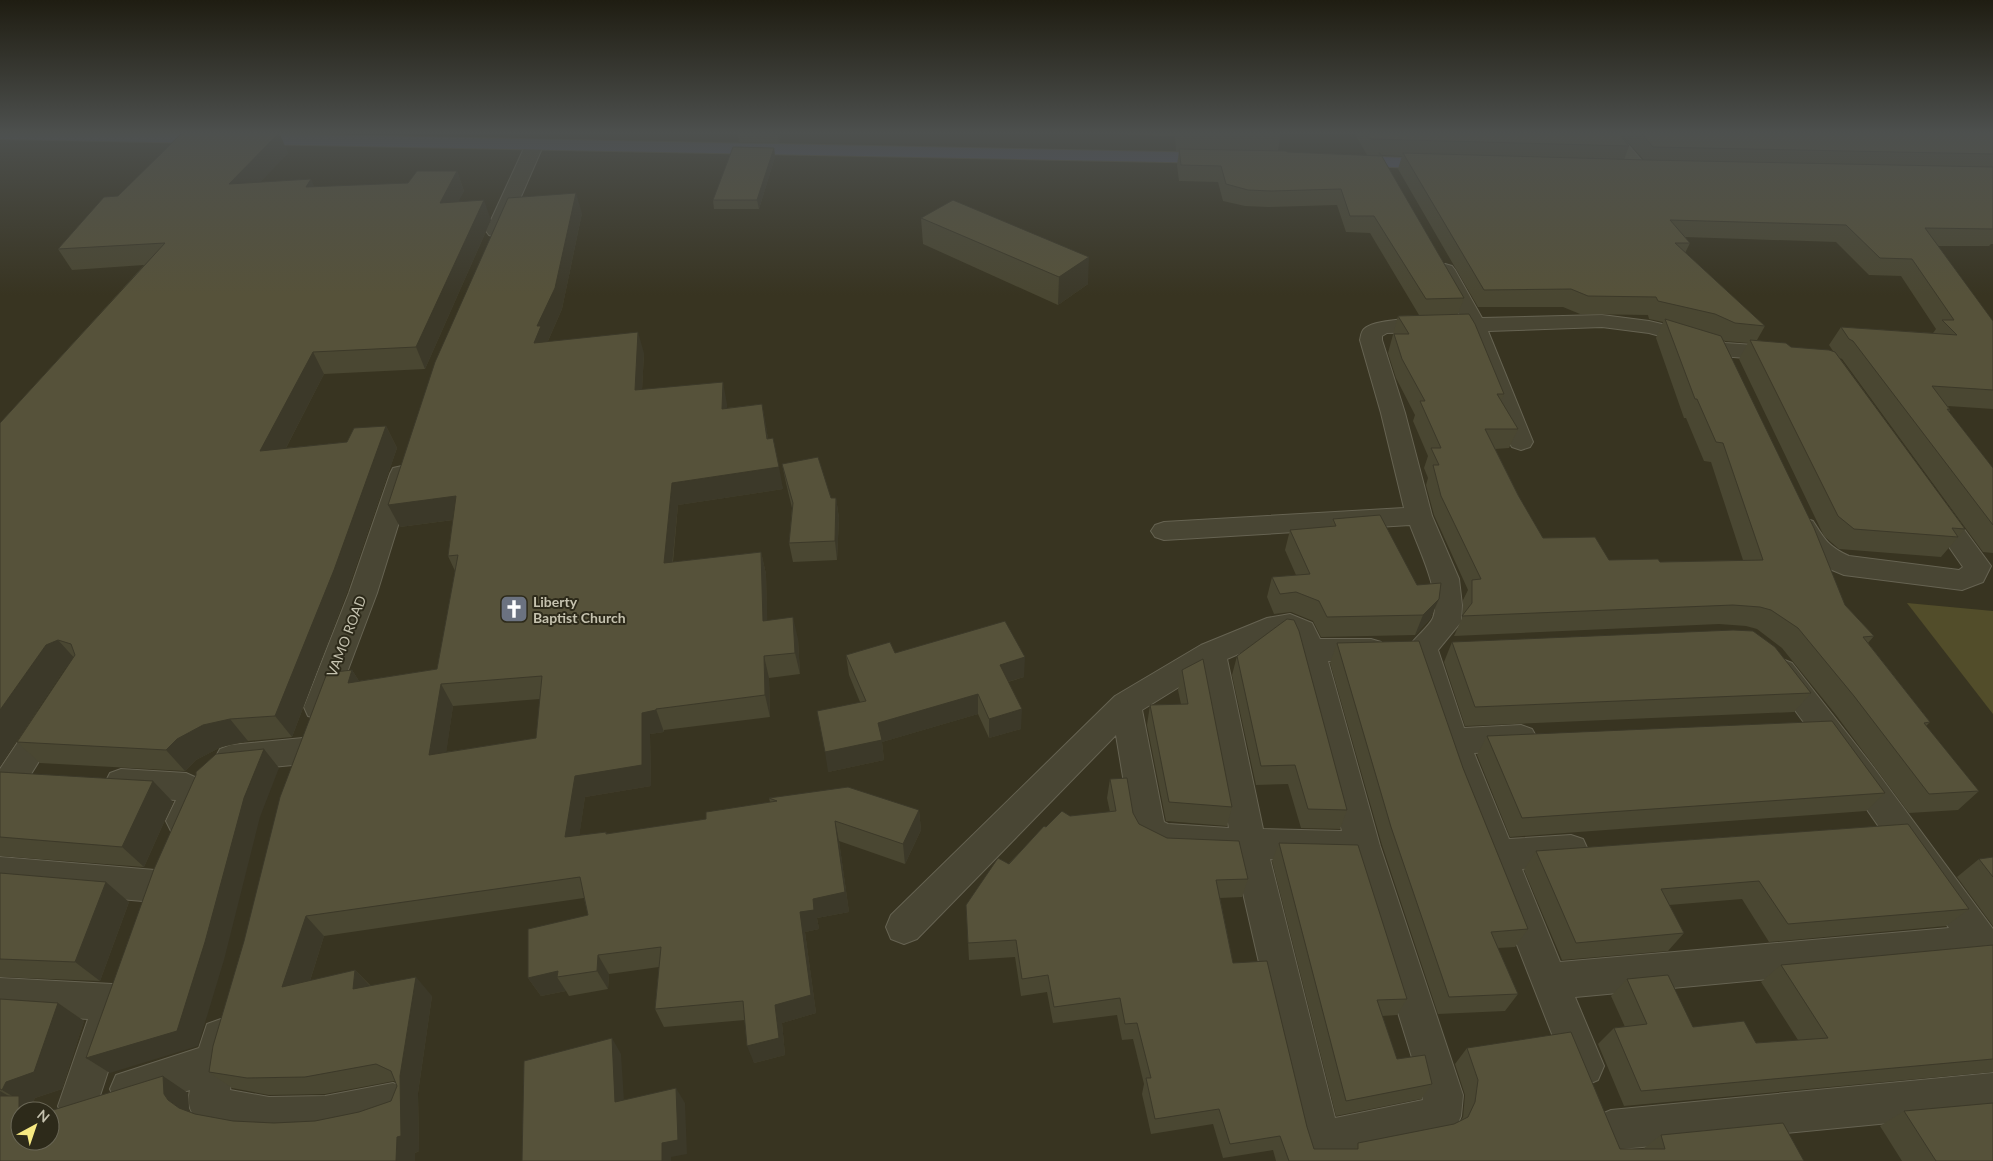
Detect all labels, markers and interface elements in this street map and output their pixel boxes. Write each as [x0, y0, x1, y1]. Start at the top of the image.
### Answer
street label: VAMO ROAD [323, 593, 369, 679]
place label: Liberty Baptist Church [533, 593, 626, 626]
church icon: Liberty Baptist Church [499, 594, 529, 624]
north arrow [10, 1101, 60, 1151]
text: N [34, 1106, 53, 1126]

